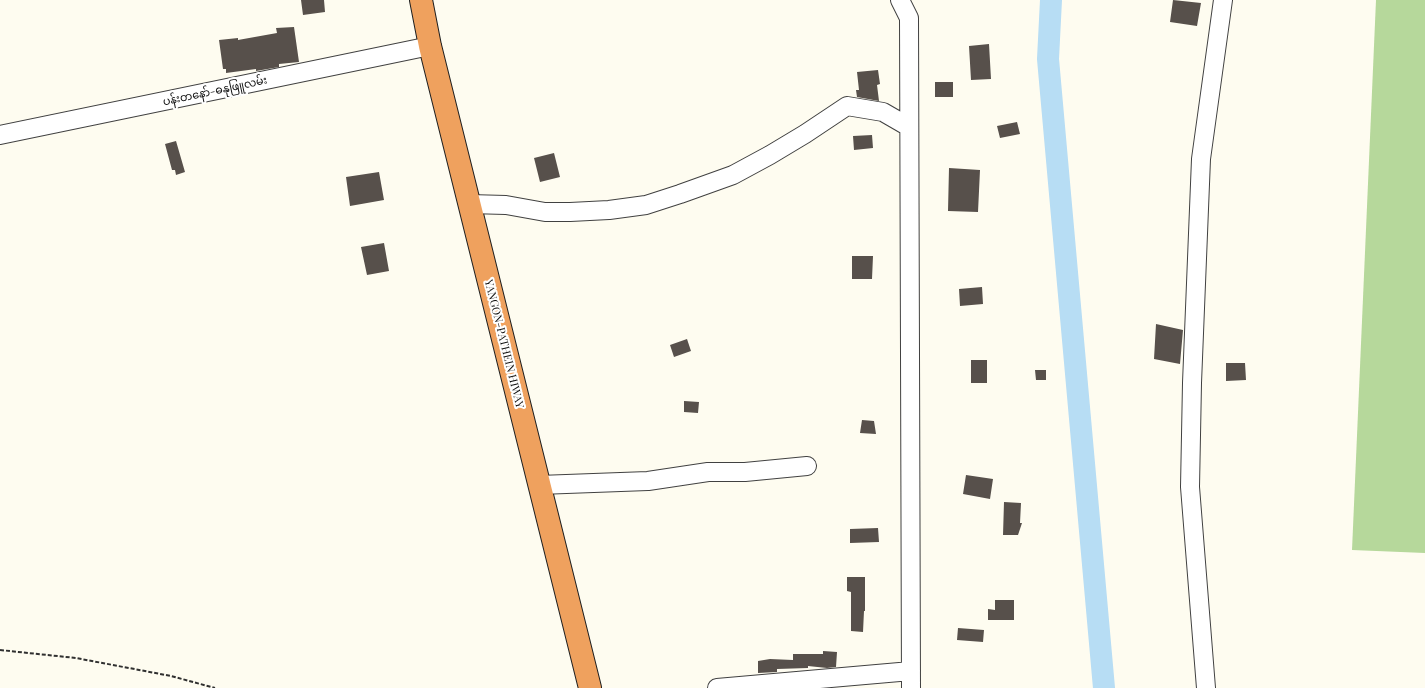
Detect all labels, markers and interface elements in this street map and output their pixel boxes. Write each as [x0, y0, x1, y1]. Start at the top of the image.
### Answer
street label: ပန်းတနော်-ဓနုဖြူလမ်း [162, 73, 268, 109]
street label: YANGON-PATHEIN HIWAY [482, 278, 526, 410]

